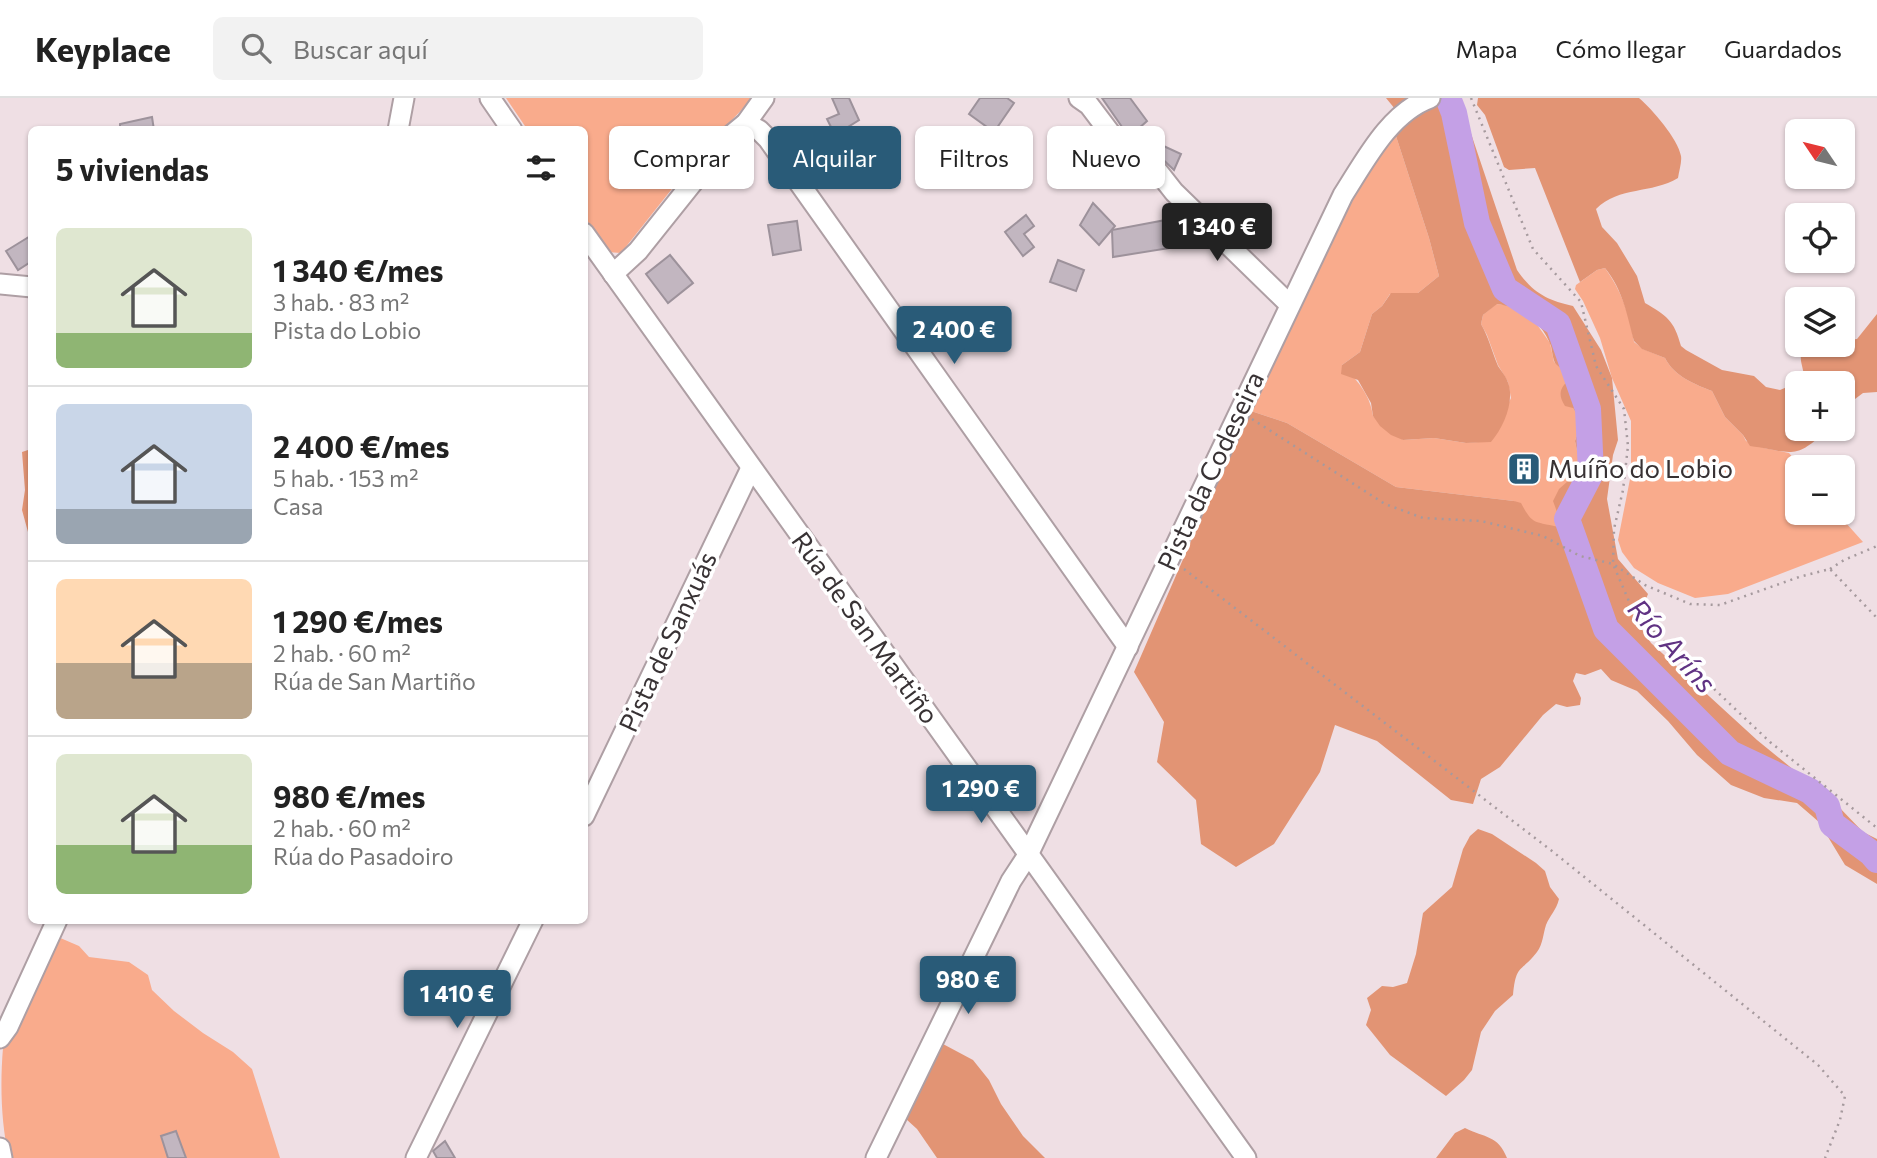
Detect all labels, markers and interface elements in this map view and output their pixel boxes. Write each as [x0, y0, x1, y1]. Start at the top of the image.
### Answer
search box [213, 17, 703, 80]
text: Keyplace [35, 28, 171, 69]
icon: search [237, 29, 275, 67]
text: Buscar aquí [293, 33, 428, 64]
text: Mapa [1455, 34, 1518, 63]
text: Cómo llegar [1556, 34, 1686, 63]
text: Guardados [1724, 34, 1842, 63]
north arrow [1785, 119, 1855, 189]
map controls [1785, 119, 1855, 525]
chip: Comprar [609, 126, 754, 189]
chip: Alquilar [768, 126, 901, 189]
chip: Filtros [915, 126, 1033, 189]
chip: Nuevo [1047, 126, 1165, 189]
icon: filters [522, 149, 560, 187]
text: 5 viviendas [56, 150, 209, 187]
button: locate [1785, 203, 1855, 273]
pin: 1 340 € [1152, 204, 1282, 263]
text: 1 340 € [1178, 212, 1256, 240]
text: 1 340 €/mes [273, 251, 444, 288]
icon: home [112, 256, 196, 340]
button: layers [1785, 287, 1855, 357]
text: 3 hab. · 83 m² [273, 288, 409, 316]
pin: 2 400 € [889, 306, 1019, 366]
text: 2 400 € [913, 315, 995, 343]
text: Pista do Lobio [273, 316, 421, 344]
street label: Pista da Codeseira [1150, 366, 1269, 575]
button: + [1785, 371, 1855, 441]
text: 2 400 €/mes [273, 427, 449, 464]
icon: home [112, 432, 196, 516]
building icon: Muíño do Lobio [1505, 450, 1543, 488]
place label: Muíño do Lobio [1548, 452, 1733, 483]
button: − [1785, 455, 1855, 525]
text: 5 hab. · 153 m² [273, 464, 418, 492]
text: Casa [273, 492, 323, 520]
street label: Rúa de San Martiño [786, 525, 946, 729]
street label: Pista de Sanxuás [611, 546, 722, 736]
water label: Río Aríns [1622, 591, 1724, 699]
text: 1 290 €/mes [273, 602, 443, 639]
icon: home [112, 607, 196, 691]
text: 2 hab. · 60 m² [273, 639, 411, 667]
text: Rúa de San Martiño [273, 667, 476, 695]
pin: 1 290 € [916, 766, 1046, 825]
text: 1 290 € [942, 774, 1020, 802]
text: 980 €/mes [273, 777, 425, 814]
icon: home [112, 782, 196, 866]
text: 2 hab. · 60 m² [273, 814, 411, 842]
text: Rúa do Pasadoiro [273, 842, 453, 870]
pin: 980 € [919, 956, 1017, 1016]
text: 980 € [936, 965, 1000, 993]
pin: 1 410 € [392, 970, 522, 1030]
text: 1 410 € [420, 979, 494, 1007]

